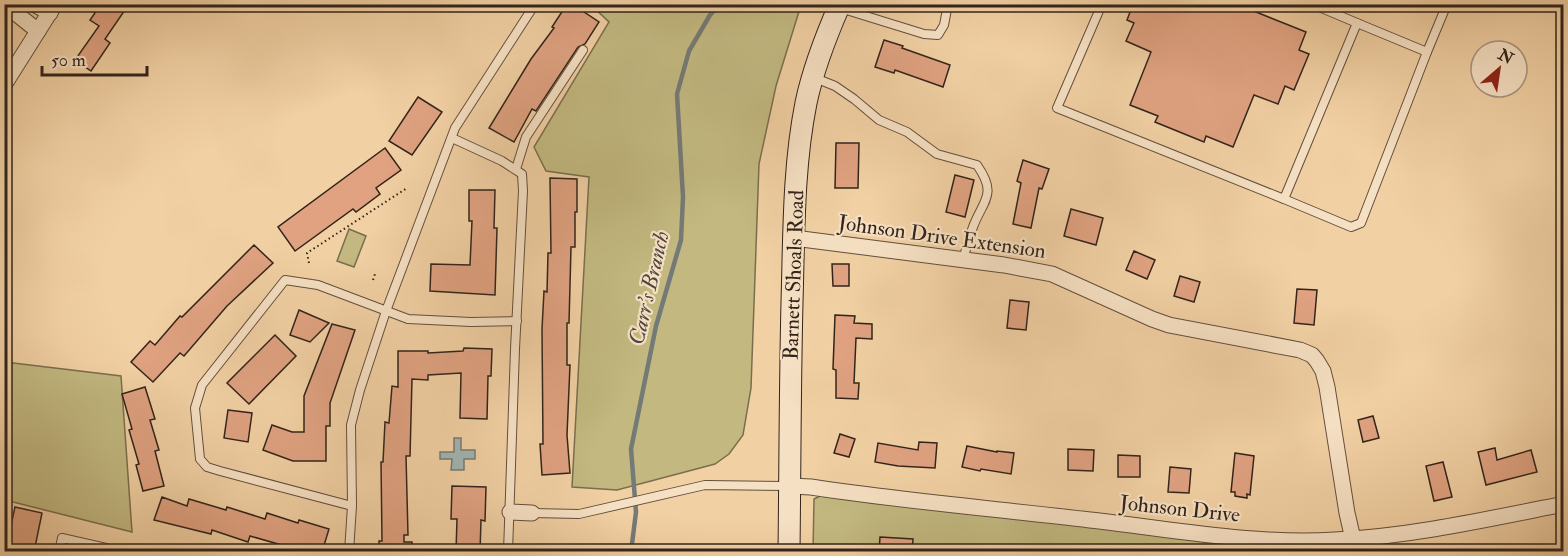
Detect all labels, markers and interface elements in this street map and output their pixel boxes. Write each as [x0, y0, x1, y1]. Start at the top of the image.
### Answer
scale bar [42, 39, 147, 77]
north arrow [1469, 39, 1529, 99]
text: N [1494, 44, 1517, 69]
text: 50 m [51, 49, 86, 72]
street label: Barnett Shoals Road [778, 189, 810, 361]
street label: Johnson Drive Extension [835, 209, 1048, 265]
water label: Carr's Branch [622, 228, 676, 348]
street label: Johnson Drive [1118, 489, 1242, 529]

